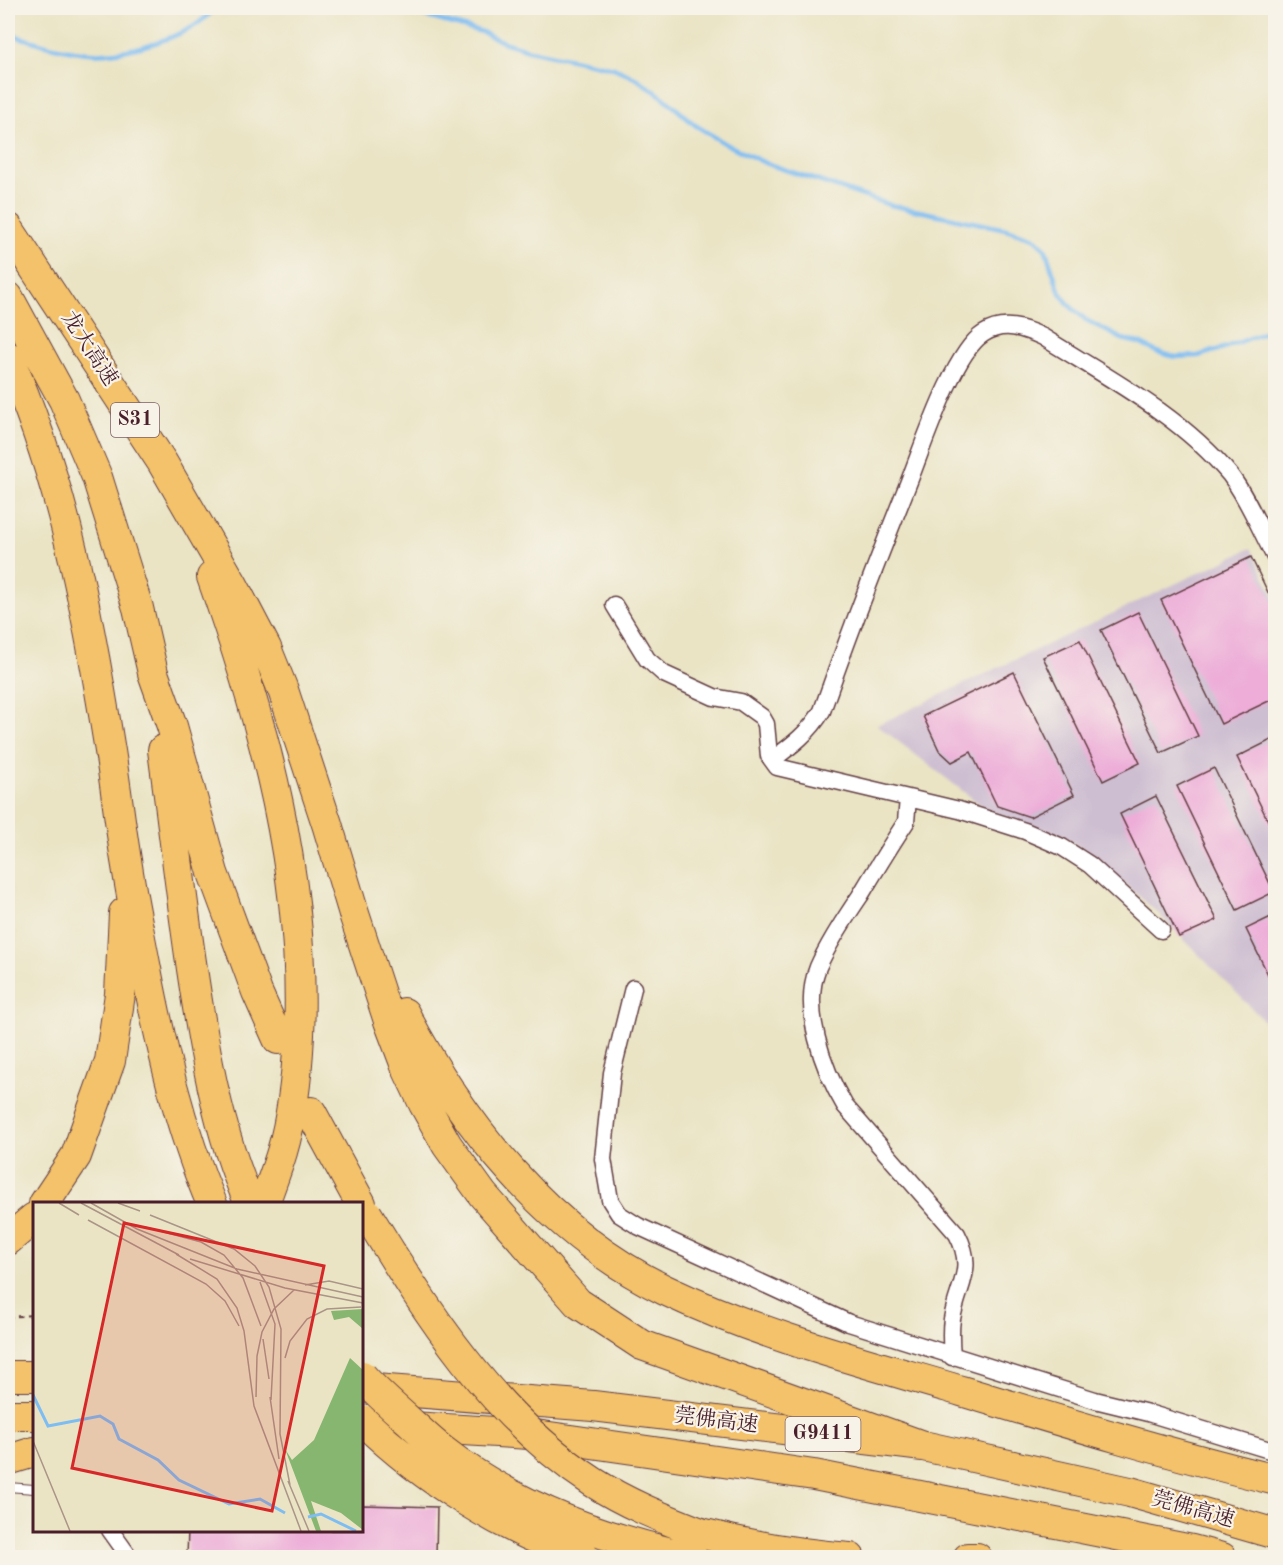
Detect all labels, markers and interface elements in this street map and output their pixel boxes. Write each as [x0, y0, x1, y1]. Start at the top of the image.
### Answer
street label: 龙大高速 [57, 307, 122, 390]
road number: S31 [111, 403, 159, 437]
inset map [33, 1202, 363, 1532]
street label: 莞佛高速 [673, 1403, 759, 1437]
road number: G9411 [786, 1417, 860, 1451]
street label: 莞佛高速 [1150, 1486, 1237, 1532]

